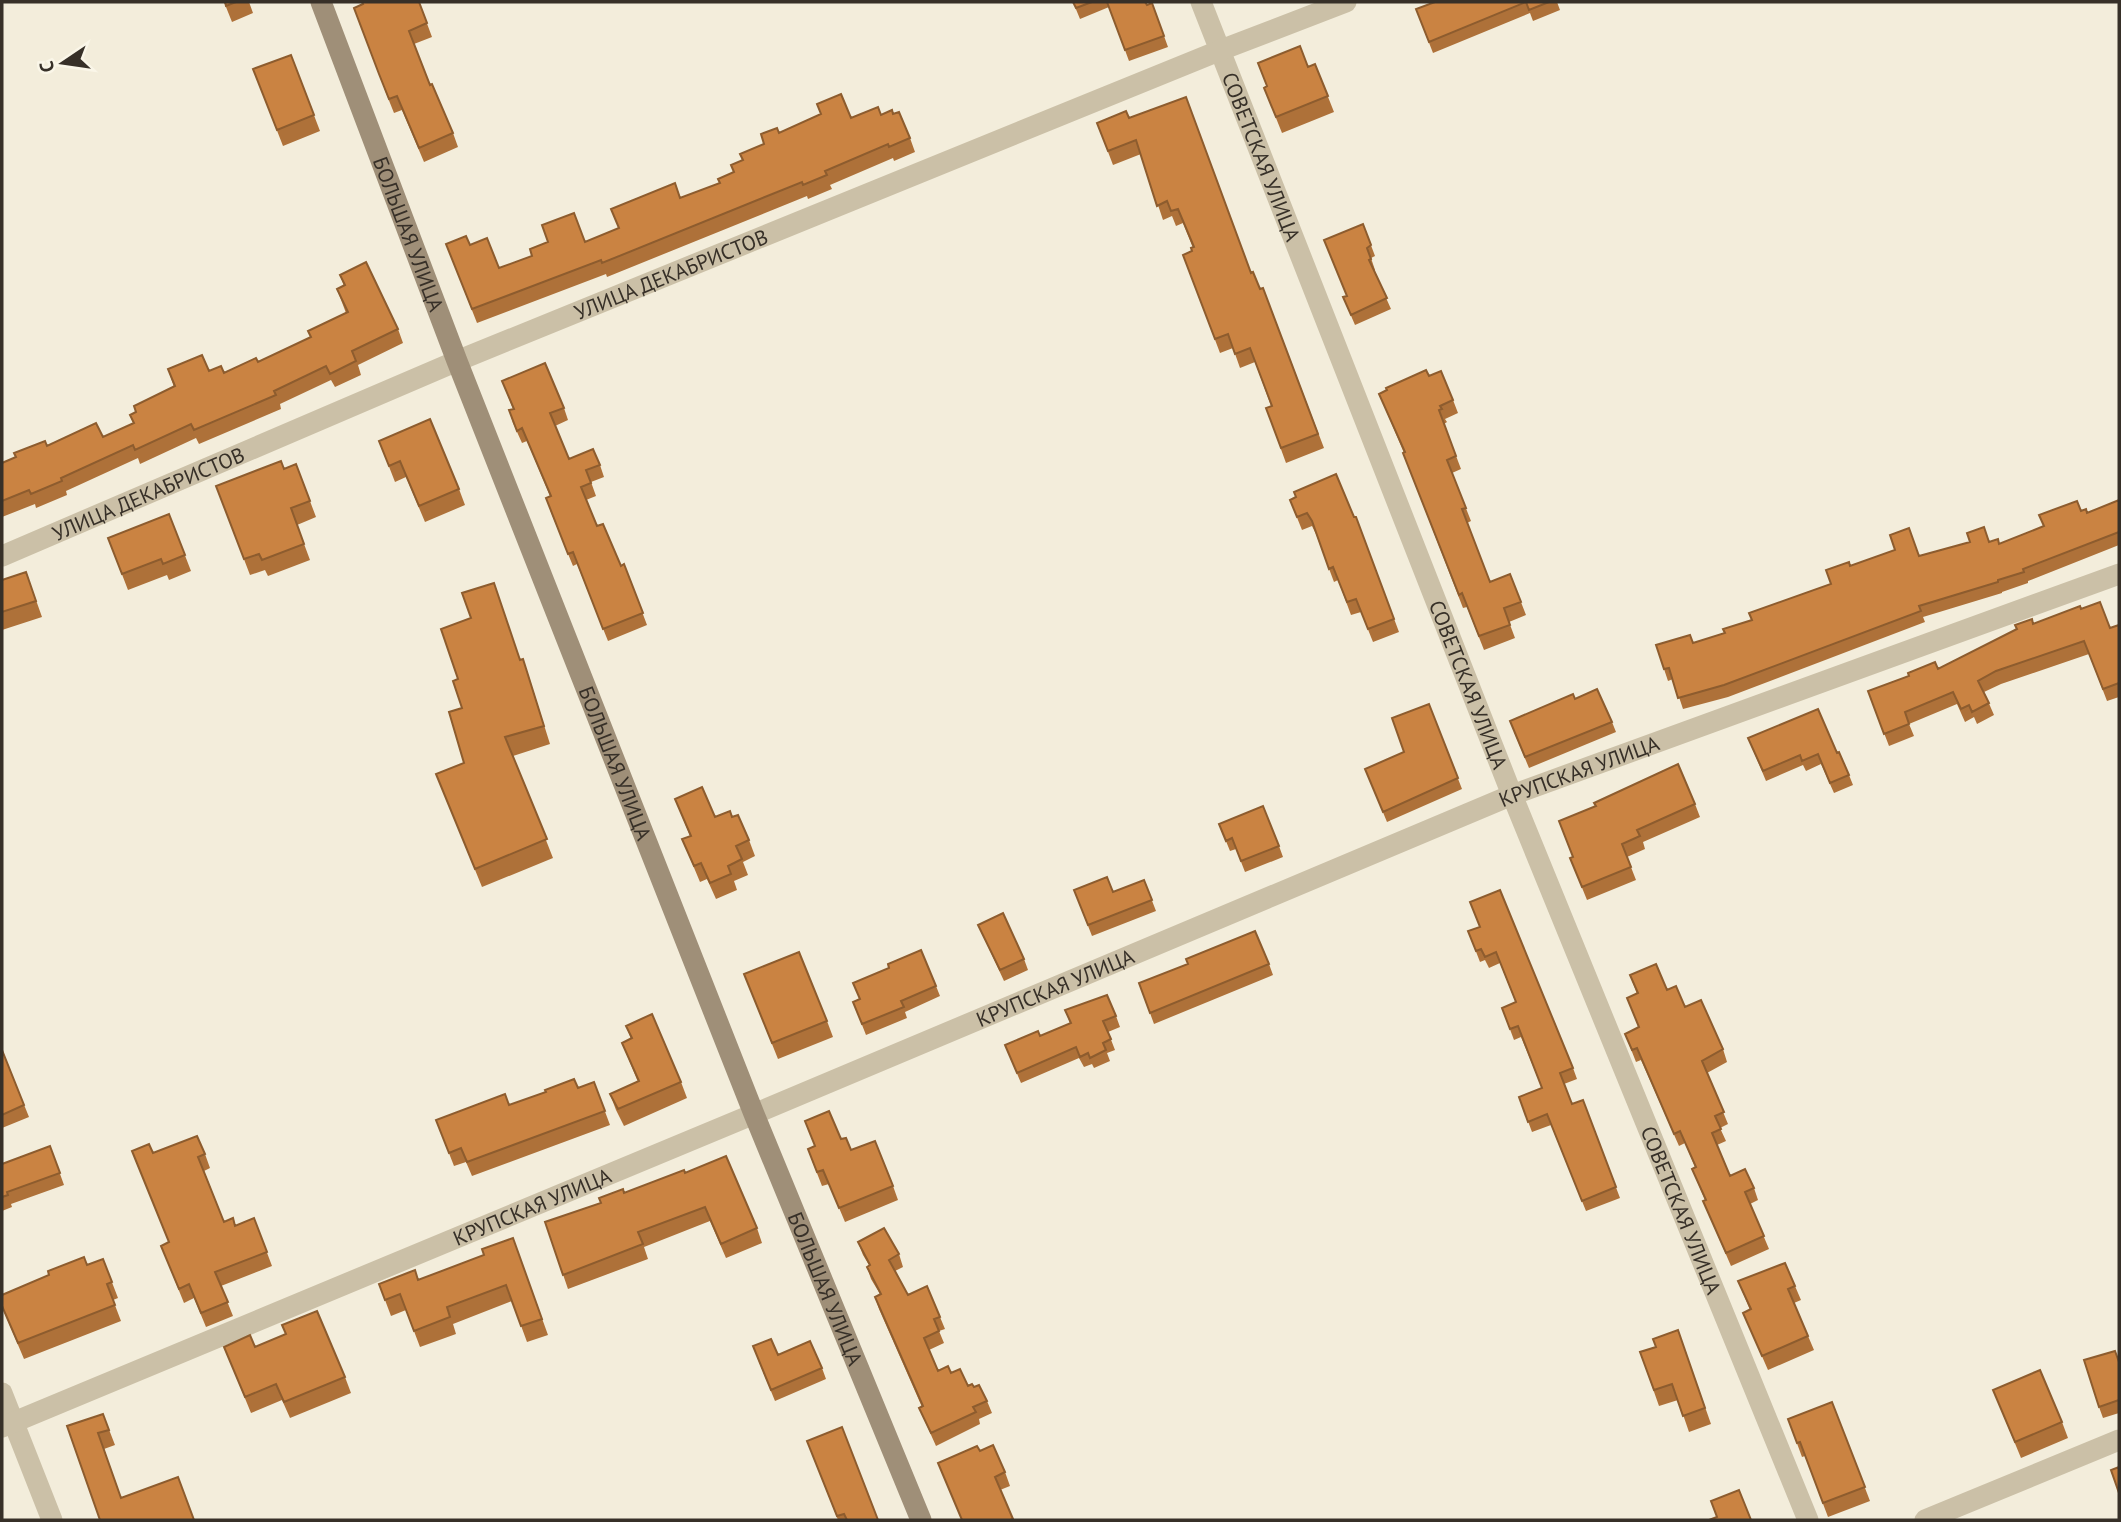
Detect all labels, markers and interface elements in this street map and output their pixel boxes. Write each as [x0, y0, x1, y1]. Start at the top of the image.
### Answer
north arrow [28, 28, 98, 98]
text: С [33, 59, 59, 75]
street label: СОВЕТСКАЯ УЛИЦА [1216, 68, 1307, 246]
street label: БОЛЬШАЯ УЛИЦА [367, 153, 451, 316]
street label: УЛИЦА ДЕКАБРИСТОВ [570, 222, 772, 325]
street label: УЛИЦА ДЕКАБРИСТОВ [48, 440, 248, 546]
street label: СОВЕТСКАЯ УЛИЦА [1423, 596, 1514, 773]
street label: БОЛЬШАЯ УЛИЦА [573, 682, 658, 845]
street label: КРУПСКАЯ УЛИЦА [1494, 729, 1663, 813]
street label: КРУПСКАЯ УЛИЦА [972, 942, 1139, 1033]
street label: СОВЕТСКАЯ УЛИЦА [1635, 1122, 1728, 1299]
street label: КРУПСКАЯ УЛИЦА [449, 1161, 616, 1251]
street label: БОЛЬШАЯ УЛИЦА [782, 1208, 870, 1370]

